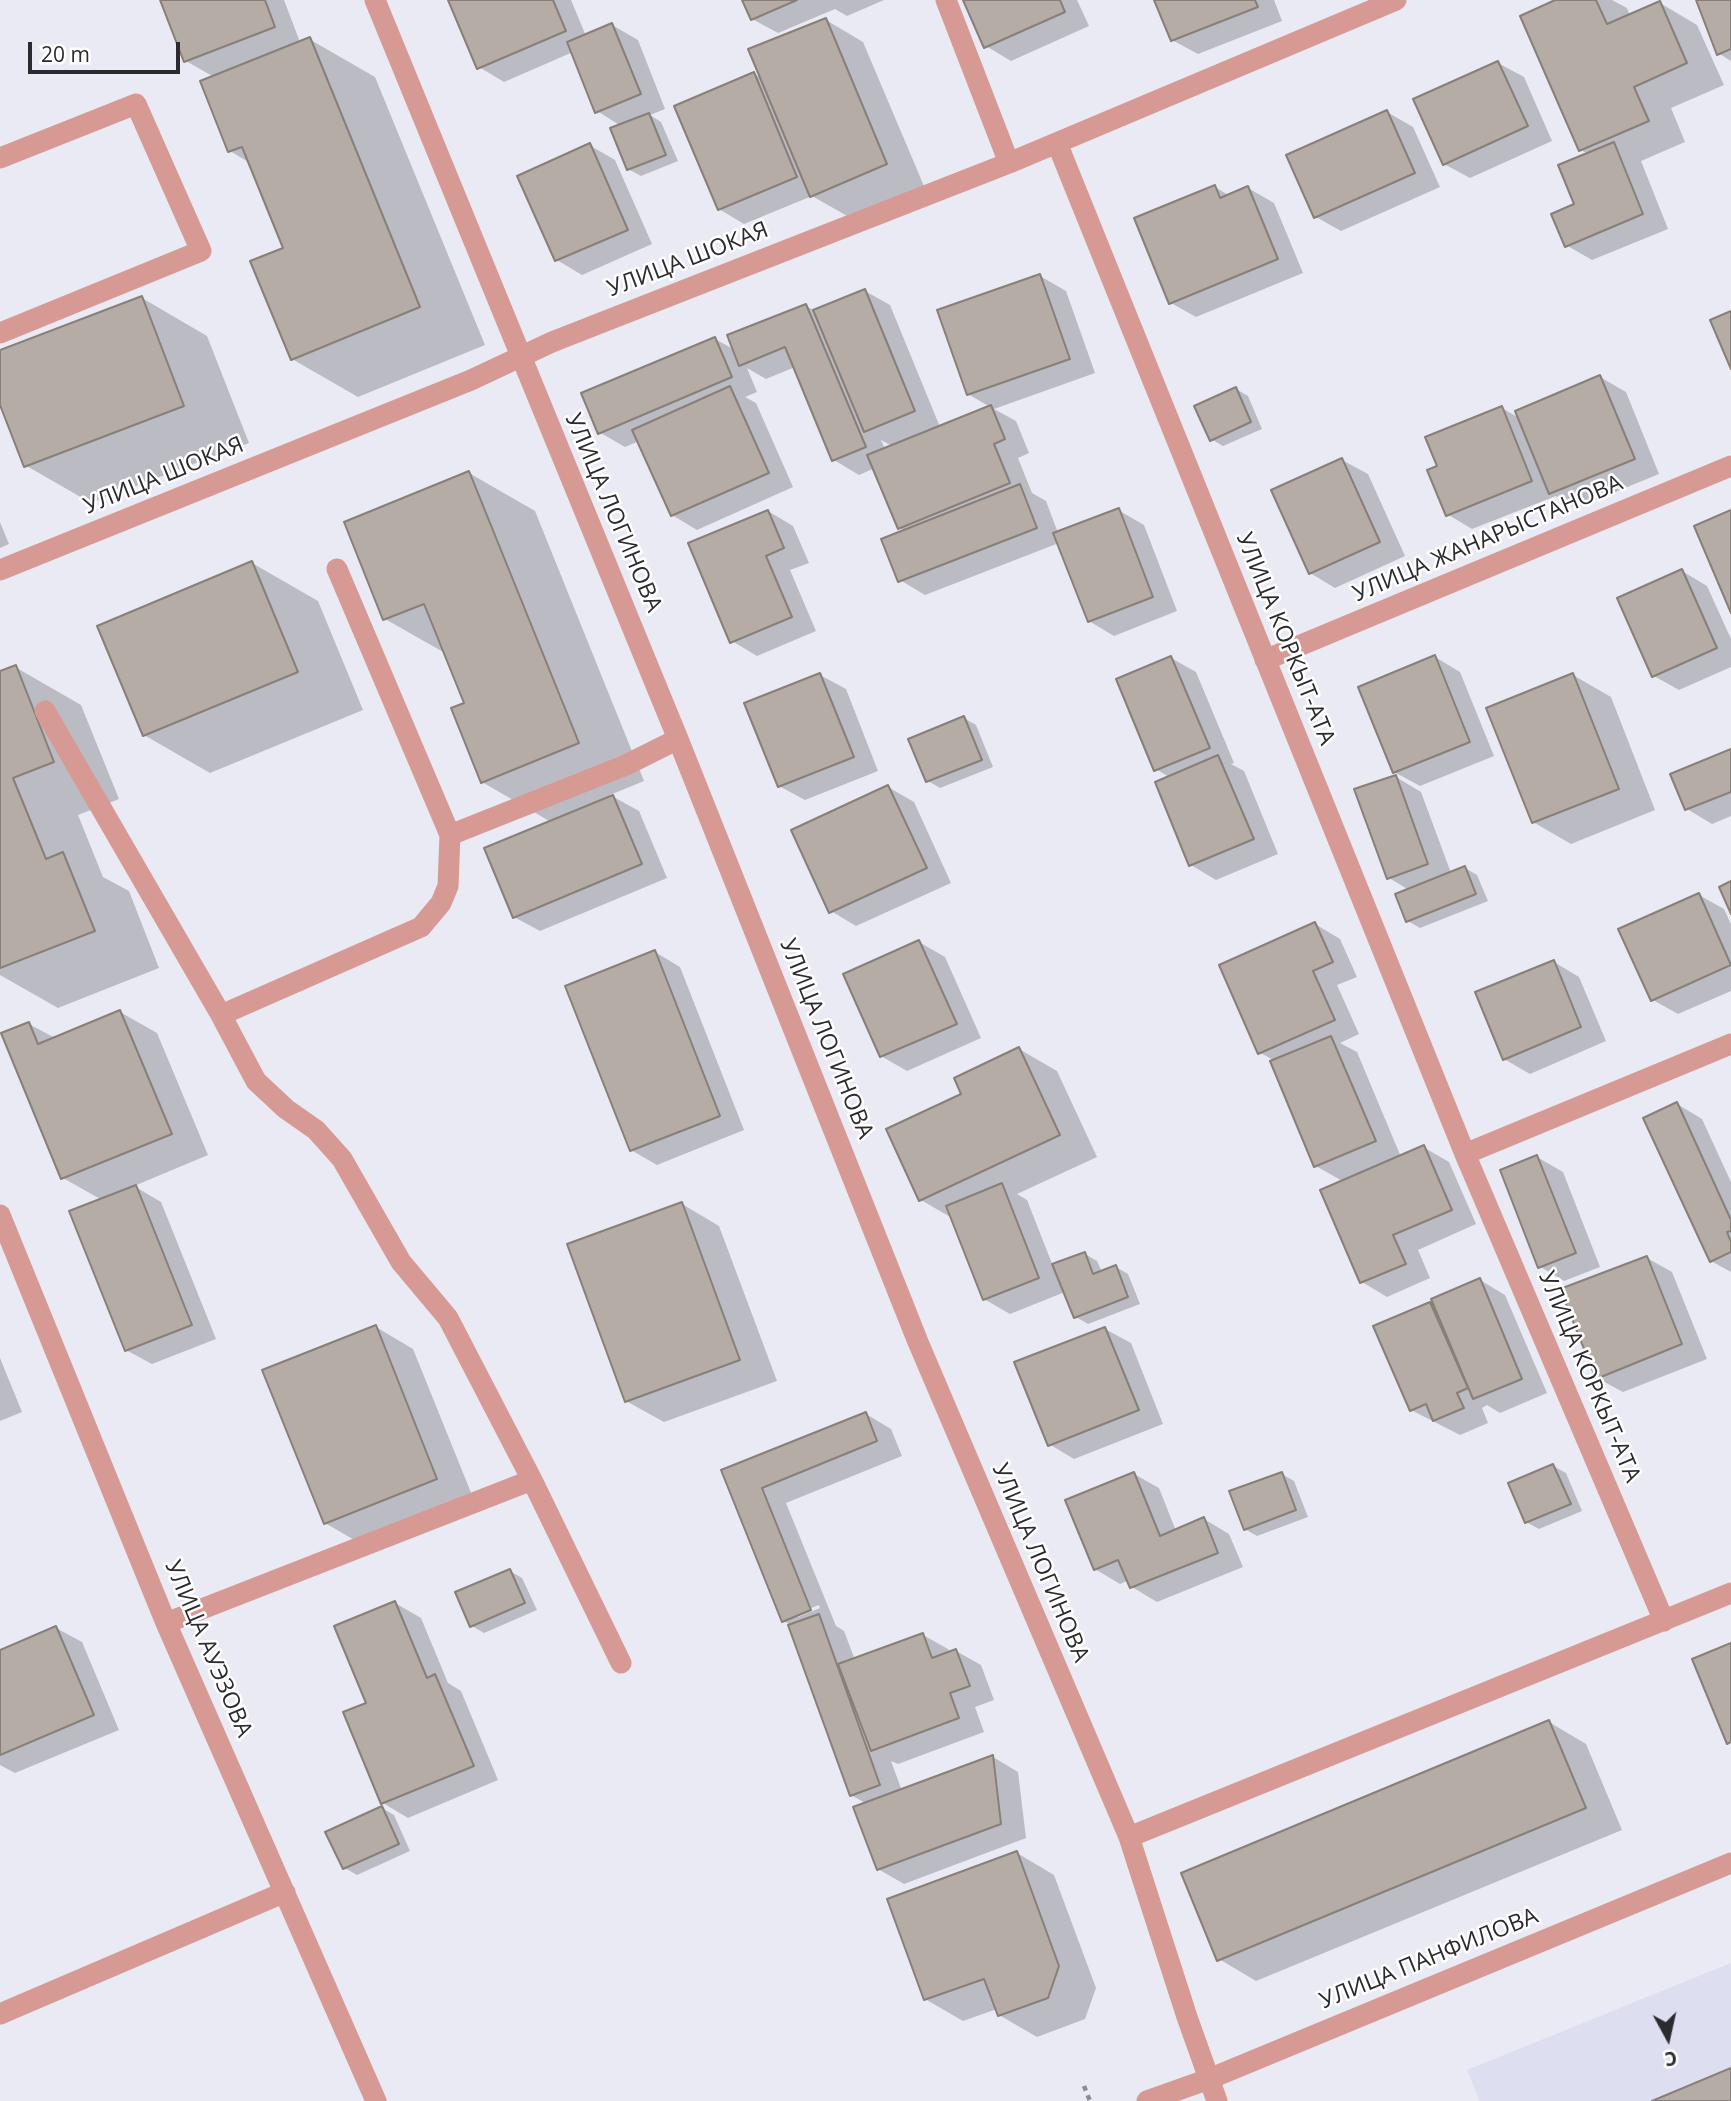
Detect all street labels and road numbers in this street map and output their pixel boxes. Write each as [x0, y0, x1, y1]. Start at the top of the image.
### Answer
street label: УЛИЦА ШОКАЯ [604, 217, 772, 303]
street label: УЛИЦА ЛОГИНОВА [559, 410, 667, 616]
street label: УЛИЦА ШОКАЯ [80, 431, 248, 521]
street label: УЛИЦА ЖАНАРЫСТАНОВА [1349, 470, 1627, 608]
street label: УЛИЦА КОРКЫТ-АТА [1230, 529, 1340, 749]
street label: УЛИЦА ЛОГИНОВА [773, 935, 879, 1143]
street label: УЛИЦА КОРКЫТ-АТА [1532, 1267, 1646, 1487]
street label: УЛИЦА ЛОГИНОВА [986, 1460, 1094, 1666]
street label: УЛИЦА АУЭЗОВА [158, 1556, 258, 1742]
street label: УЛИЦА ПАНФИЛОВА [1316, 1903, 1542, 2015]

